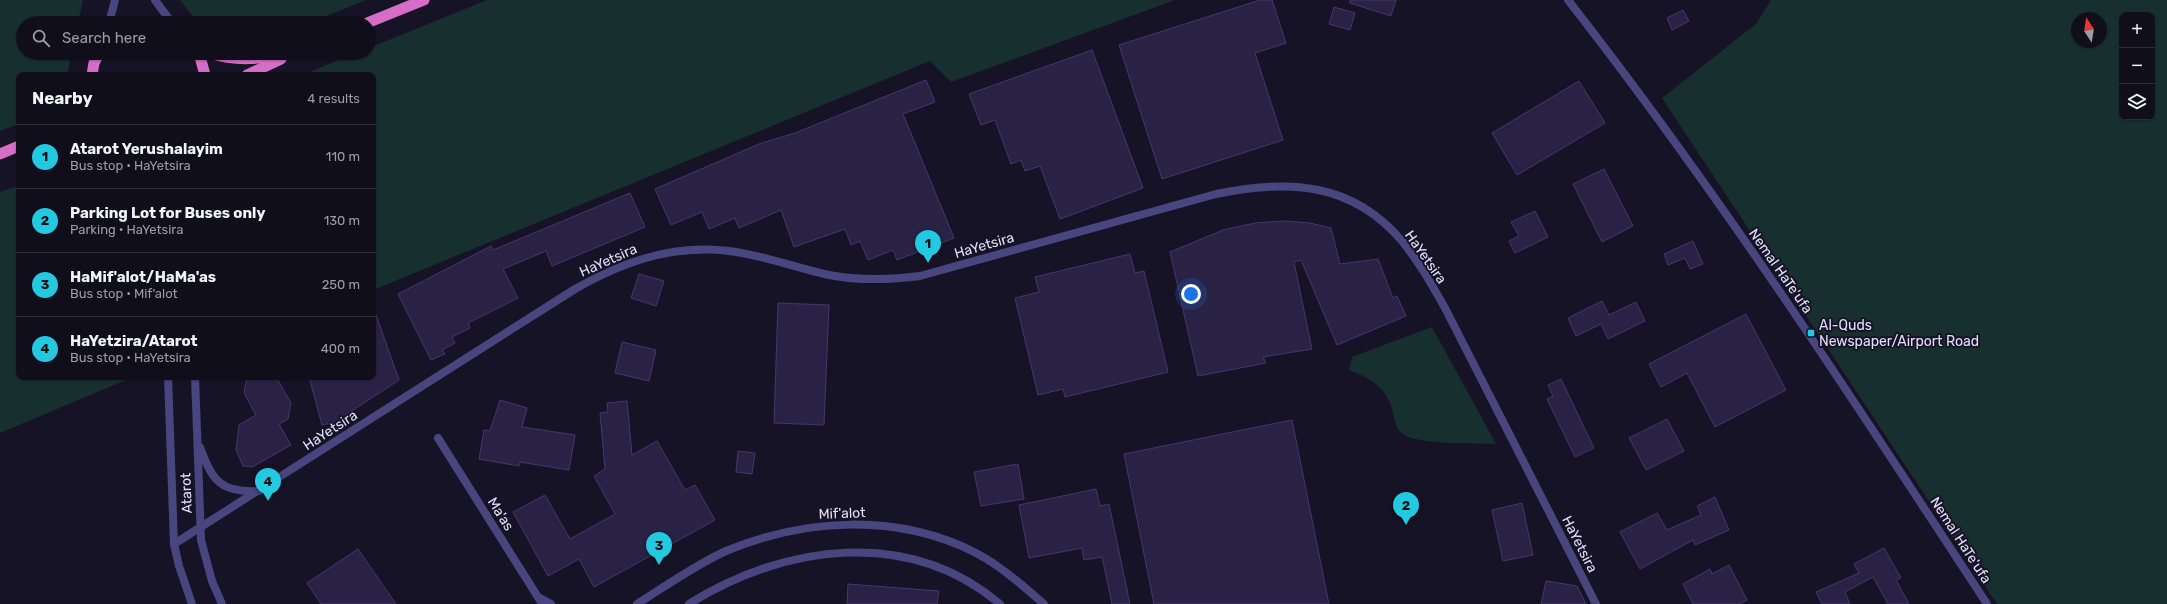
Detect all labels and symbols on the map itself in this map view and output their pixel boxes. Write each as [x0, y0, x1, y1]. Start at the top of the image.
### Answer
north arrow [2071, 12, 2107, 48]
street label: Nemal HaTe'ufa [1745, 226, 1816, 317]
street label: HaYetsira [1401, 227, 1450, 287]
street label: HaYetsira [952, 229, 1016, 262]
pin: 1 [915, 230, 941, 263]
street label: HaYetsira [577, 240, 640, 281]
your location [1181, 284, 1201, 304]
place label: Al-Quds Newspaper/Airport Road [1819, 317, 1979, 350]
marker: Al-Quds Newspaper/Airport Road [1806, 328, 1816, 338]
street label: HaYetsira [300, 407, 361, 454]
pin: 4 [255, 468, 281, 501]
street label: Atarot [177, 472, 196, 514]
pin: 2 [1393, 492, 1419, 525]
street label: Ma'as [484, 494, 517, 534]
street label: Nemal HaTe'ufa [1926, 494, 1995, 587]
street label: Mif'alot [818, 504, 866, 523]
street label: HaYetsira [1558, 513, 1601, 575]
pin: 3 [646, 532, 672, 565]

